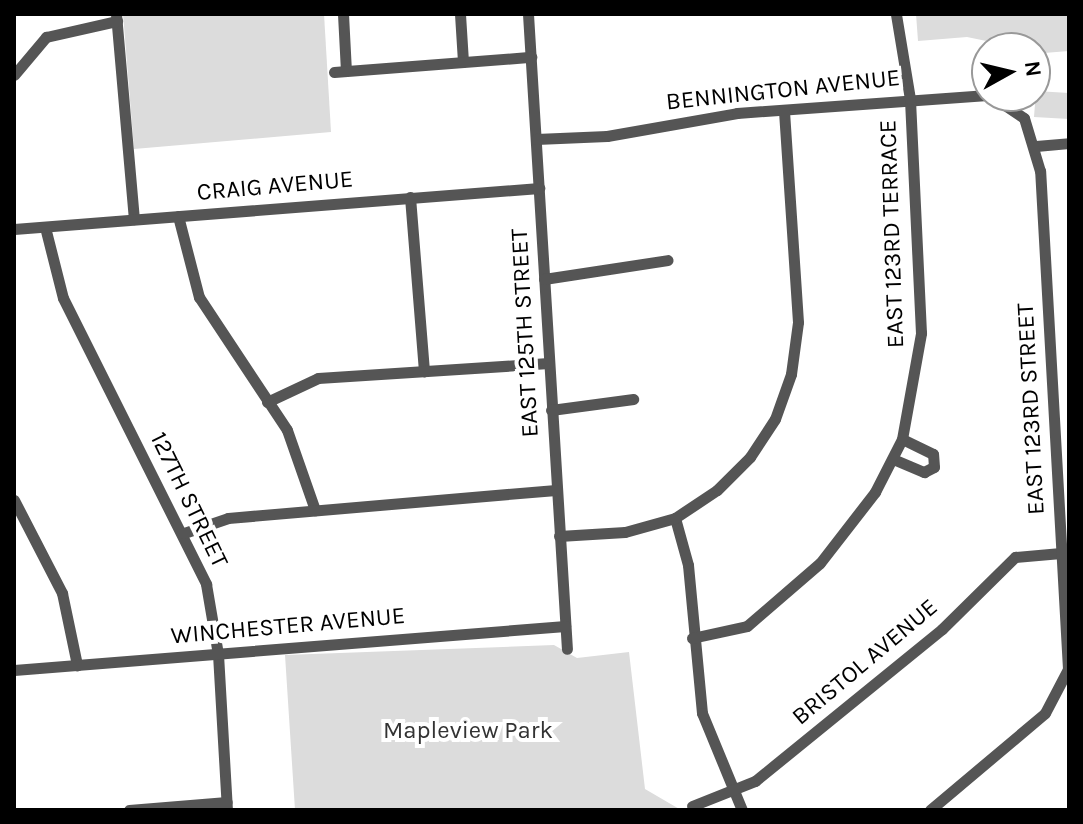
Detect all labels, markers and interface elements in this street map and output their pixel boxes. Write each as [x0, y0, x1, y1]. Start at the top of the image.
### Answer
north arrow [971, 32, 1051, 112]
text: N [1019, 59, 1047, 79]
street label: BENNINGTON AVENUE [665, 63, 901, 117]
street label: EAST 123RD TERRACE [874, 119, 910, 349]
street label: CRAIG AVENUE [196, 165, 354, 207]
street label: EAST 125TH STREET [505, 228, 545, 438]
street label: EAST 123RD STREET [1011, 302, 1051, 516]
street label: 127TH STREET [144, 428, 234, 572]
street label: BRISTOL AVENUE [786, 593, 944, 731]
street label: WINCHESTER AVENUE [170, 601, 406, 651]
park label: Mapleview Park [383, 717, 553, 745]

